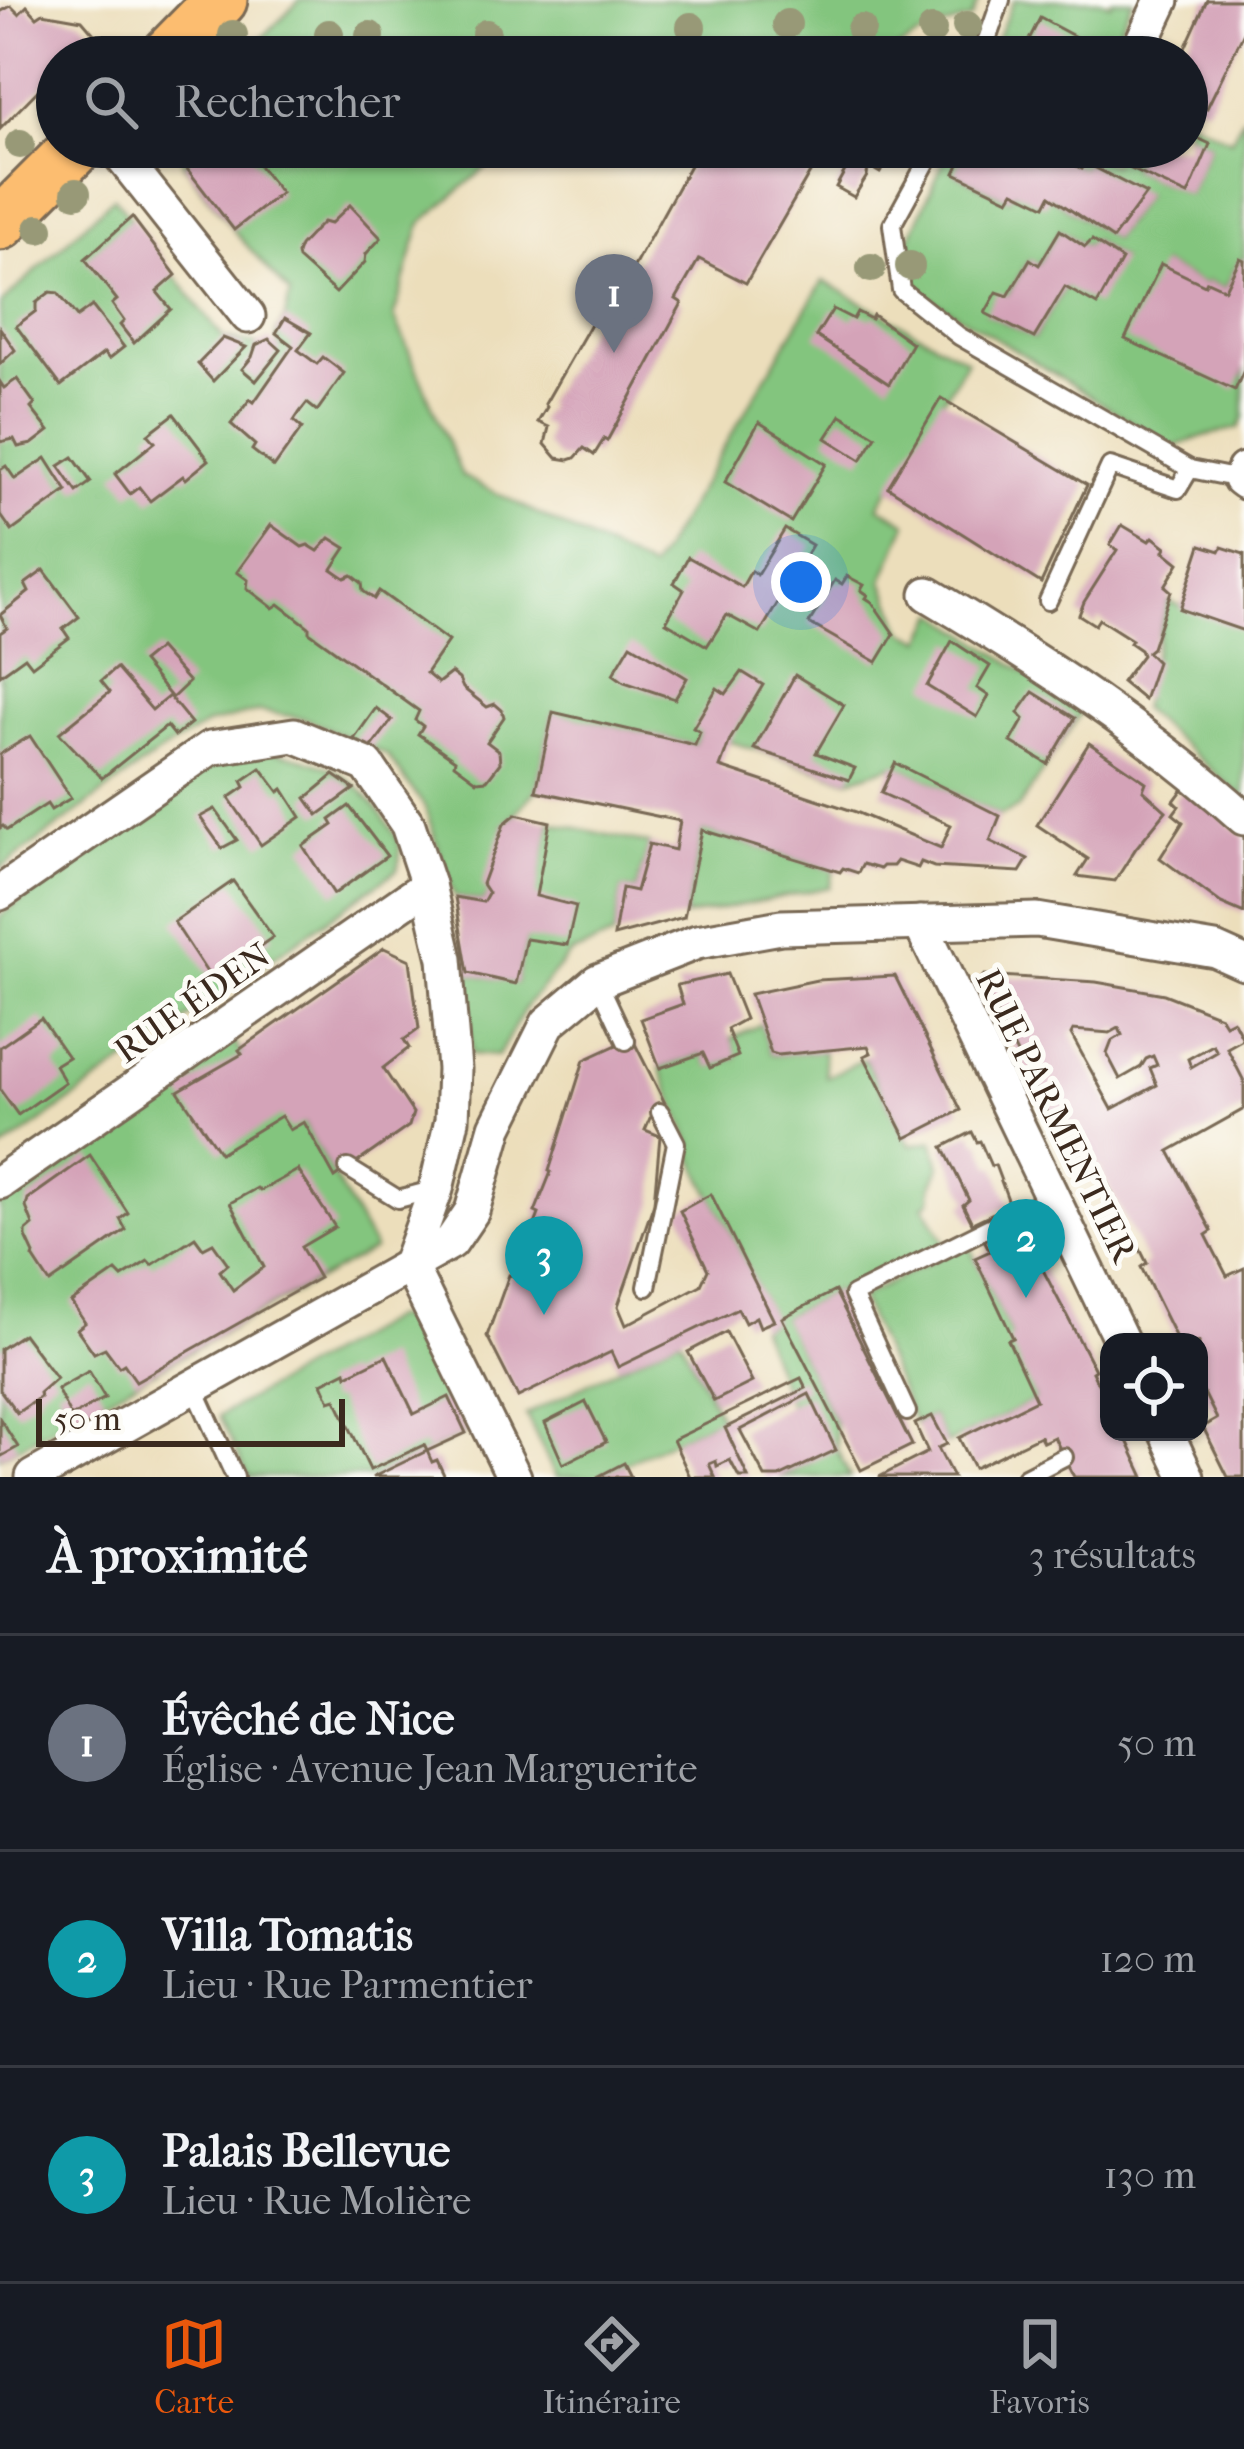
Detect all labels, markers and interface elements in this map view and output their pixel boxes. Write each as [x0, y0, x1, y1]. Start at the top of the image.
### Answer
search box [36, 36, 1208, 168]
icon: search [78, 69, 144, 135]
text: Rechercher [174, 76, 400, 129]
pin: 1 [575, 254, 653, 353]
your location [771, 552, 831, 612]
street label: RUE ÉDEN [106, 934, 279, 1072]
street label: RUE PARMENTIER [967, 962, 1146, 1271]
pin: 2 [987, 1199, 1065, 1298]
pin: 3 [505, 1216, 583, 1315]
map controls [1100, 1333, 1208, 1441]
button: locate [1100, 1333, 1208, 1441]
scale bar [36, 1393, 345, 1446]
text: 50 m [54, 1400, 121, 1439]
text: À proximité [48, 1525, 308, 1585]
text: 3 résultats [1029, 1532, 1196, 1578]
text: Évêché de Nice [162, 1693, 454, 1746]
text: 1 [80, 1720, 94, 1766]
text: 50 m [1117, 1720, 1196, 1766]
text: Église · Avenue Jean Marguerite [162, 1746, 698, 1792]
text: Villa Tomatis [162, 1909, 413, 1962]
text: 2 [77, 1936, 97, 1982]
text: 120 m [1100, 1936, 1196, 1982]
text: Lieu · Rue Parmentier [162, 1962, 532, 2008]
text: Palais Bellevue [162, 2125, 450, 2178]
text: 3 [79, 2152, 95, 2198]
text: 130 m [1104, 2152, 1196, 2198]
text: Lieu · Rue Molière [162, 2178, 471, 2224]
tab: Carte [154, 2311, 234, 2422]
tab: Itinéraire [542, 2311, 681, 2422]
tab: Favoris [989, 2311, 1090, 2422]

